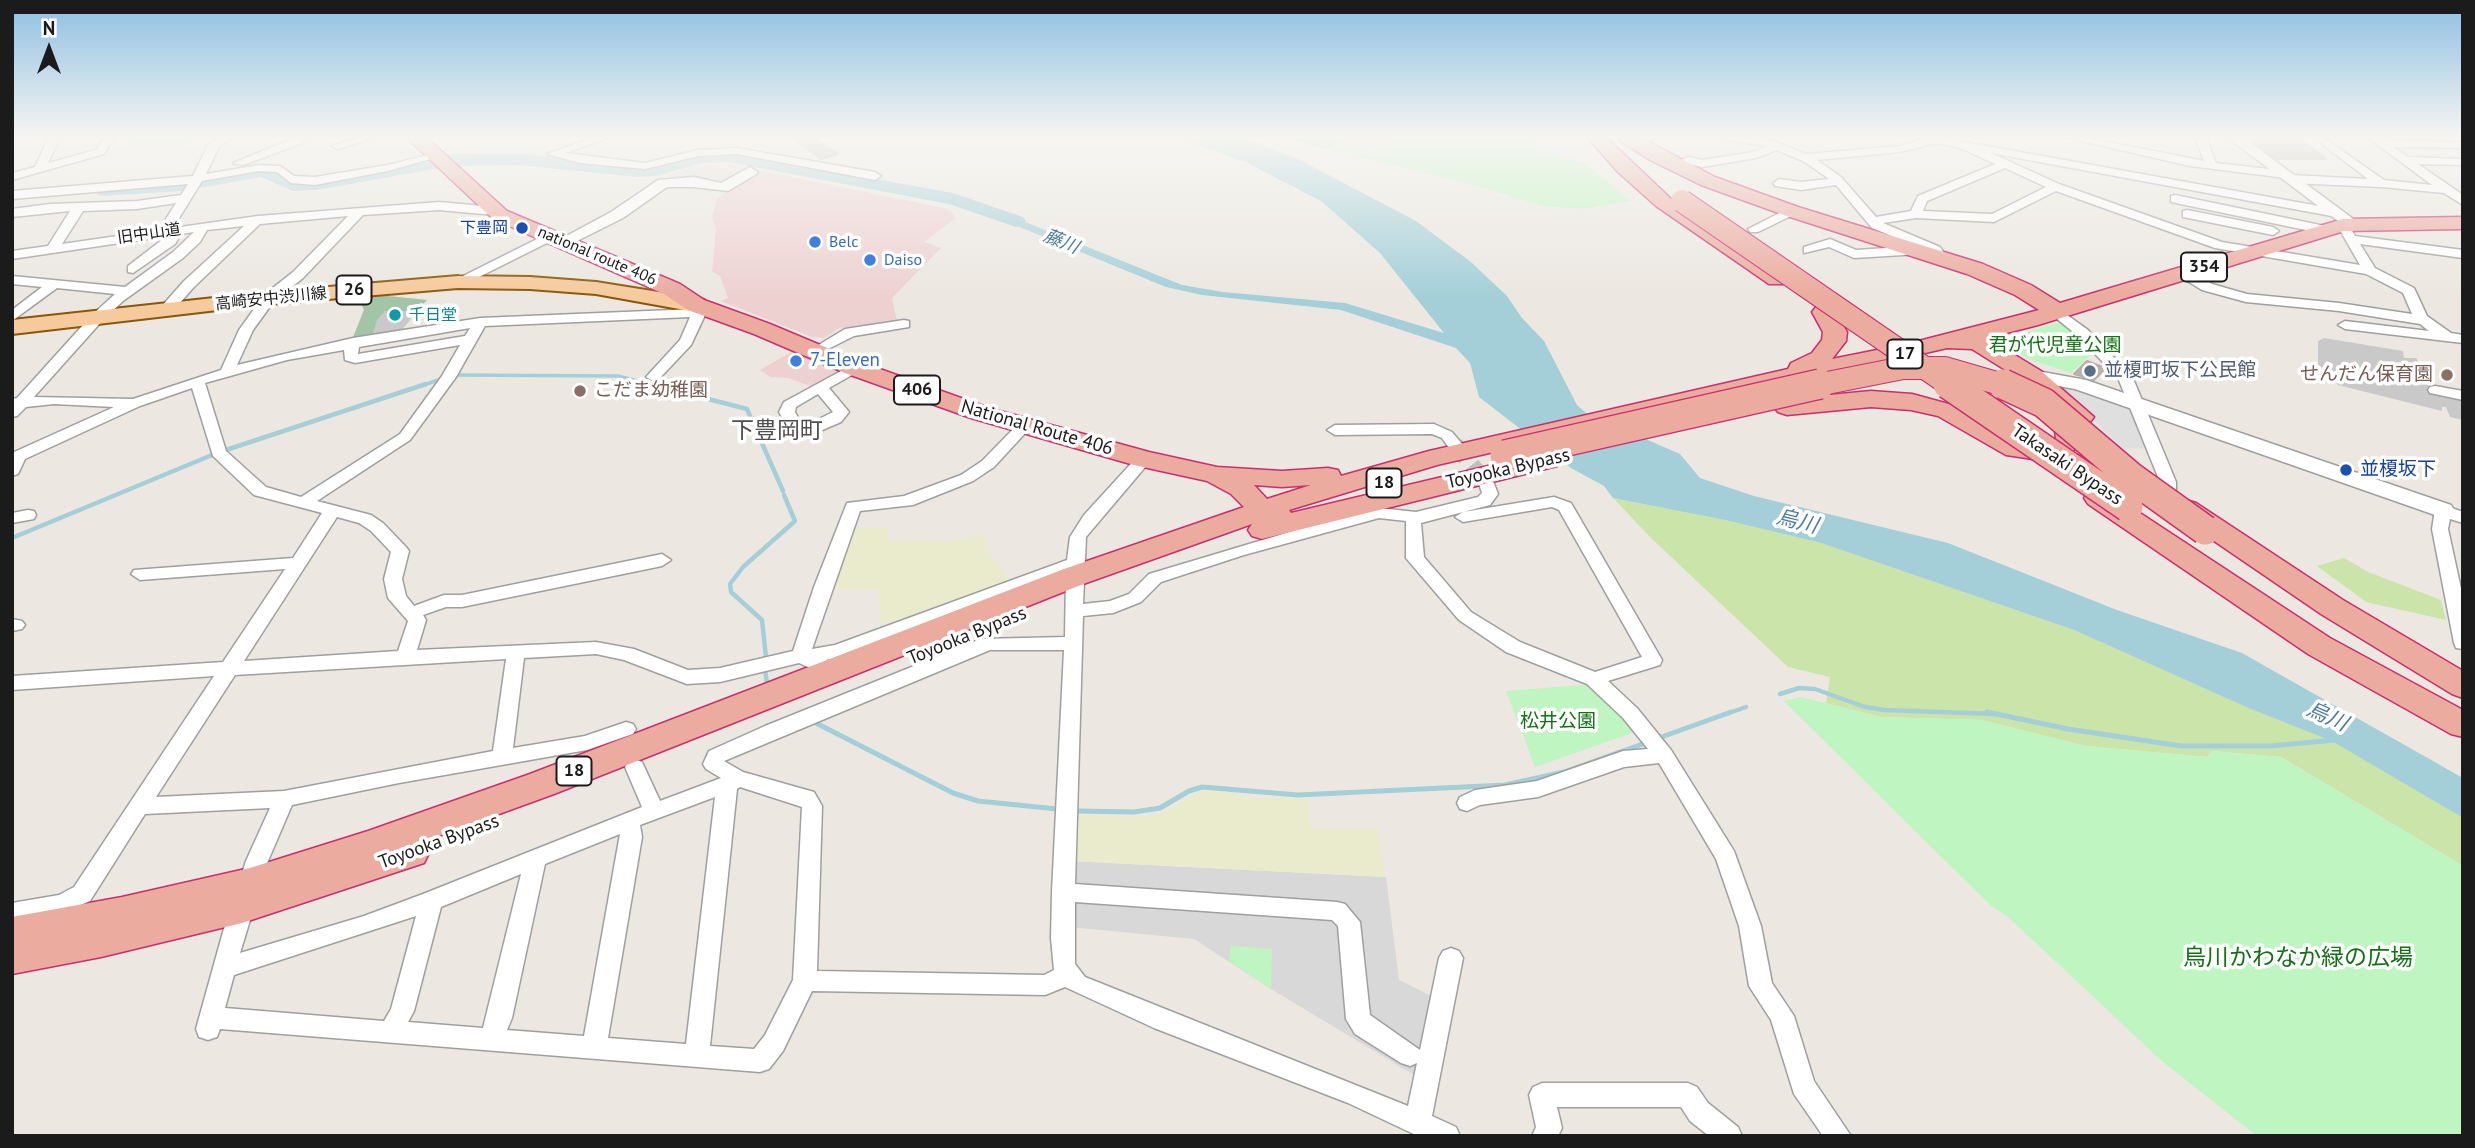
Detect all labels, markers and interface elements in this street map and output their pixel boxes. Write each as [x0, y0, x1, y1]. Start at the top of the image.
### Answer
north arrow [14, 14, 84, 84]
text: N [43, 16, 55, 40]
place label: 下豊岡 [460, 218, 508, 238]
street label: 旧中山道 [116, 220, 182, 248]
marker: 下豊岡 [514, 220, 530, 236]
street label: national route 406 [535, 222, 659, 290]
water label: 藤川 [1040, 225, 1082, 259]
place label: Belc [829, 232, 858, 252]
marker: Belc [807, 234, 823, 250]
place label: Daiso [884, 250, 922, 270]
marker: Daiso [862, 252, 878, 268]
road number: 354 [2181, 253, 2227, 282]
road number: 26 [336, 276, 372, 304]
street label: 高崎安中渋川線 [214, 284, 328, 314]
place label: 千日堂 [409, 305, 457, 325]
marker: 千日堂 [387, 307, 403, 323]
park label: 君が代児童公園 [1989, 335, 2121, 357]
road number: 17 [1888, 340, 1923, 368]
place label: 7-Eleven [810, 350, 880, 372]
marker: 7-Eleven [788, 353, 804, 369]
place label: 並榎町坂下公民館 [2104, 360, 2256, 382]
marker: 並榎町坂下公民館 [2082, 363, 2098, 379]
place label: せんだん保育園 [2300, 364, 2433, 386]
marker: せんだん保育園 [2439, 367, 2455, 383]
road number: 406 [894, 376, 940, 404]
place label: こだま幼稚園 [594, 380, 708, 402]
marker: こだま幼稚園 [572, 383, 588, 399]
street label: National Route 406 [958, 395, 1116, 461]
district label: 下豊岡町 [731, 417, 823, 445]
street label: Takasaki Bypass [2007, 420, 2127, 510]
street label: Toyooka Bypass [1444, 444, 1572, 494]
place label: 並榎坂下 [2360, 459, 2436, 481]
marker: 並榎坂下 [2338, 462, 2354, 478]
road number: 18 [1366, 468, 1402, 498]
water label: 烏川 [1774, 505, 1820, 539]
street label: Toyooka Bypass [904, 602, 1030, 670]
water label: 烏川 [2303, 697, 2351, 737]
park label: 松井公園 [1520, 711, 1596, 733]
road number: 18 [556, 756, 592, 786]
street label: Toyooka Bypass [376, 810, 502, 874]
park label: 烏川かわなか緑の広場 [2183, 944, 2413, 972]

